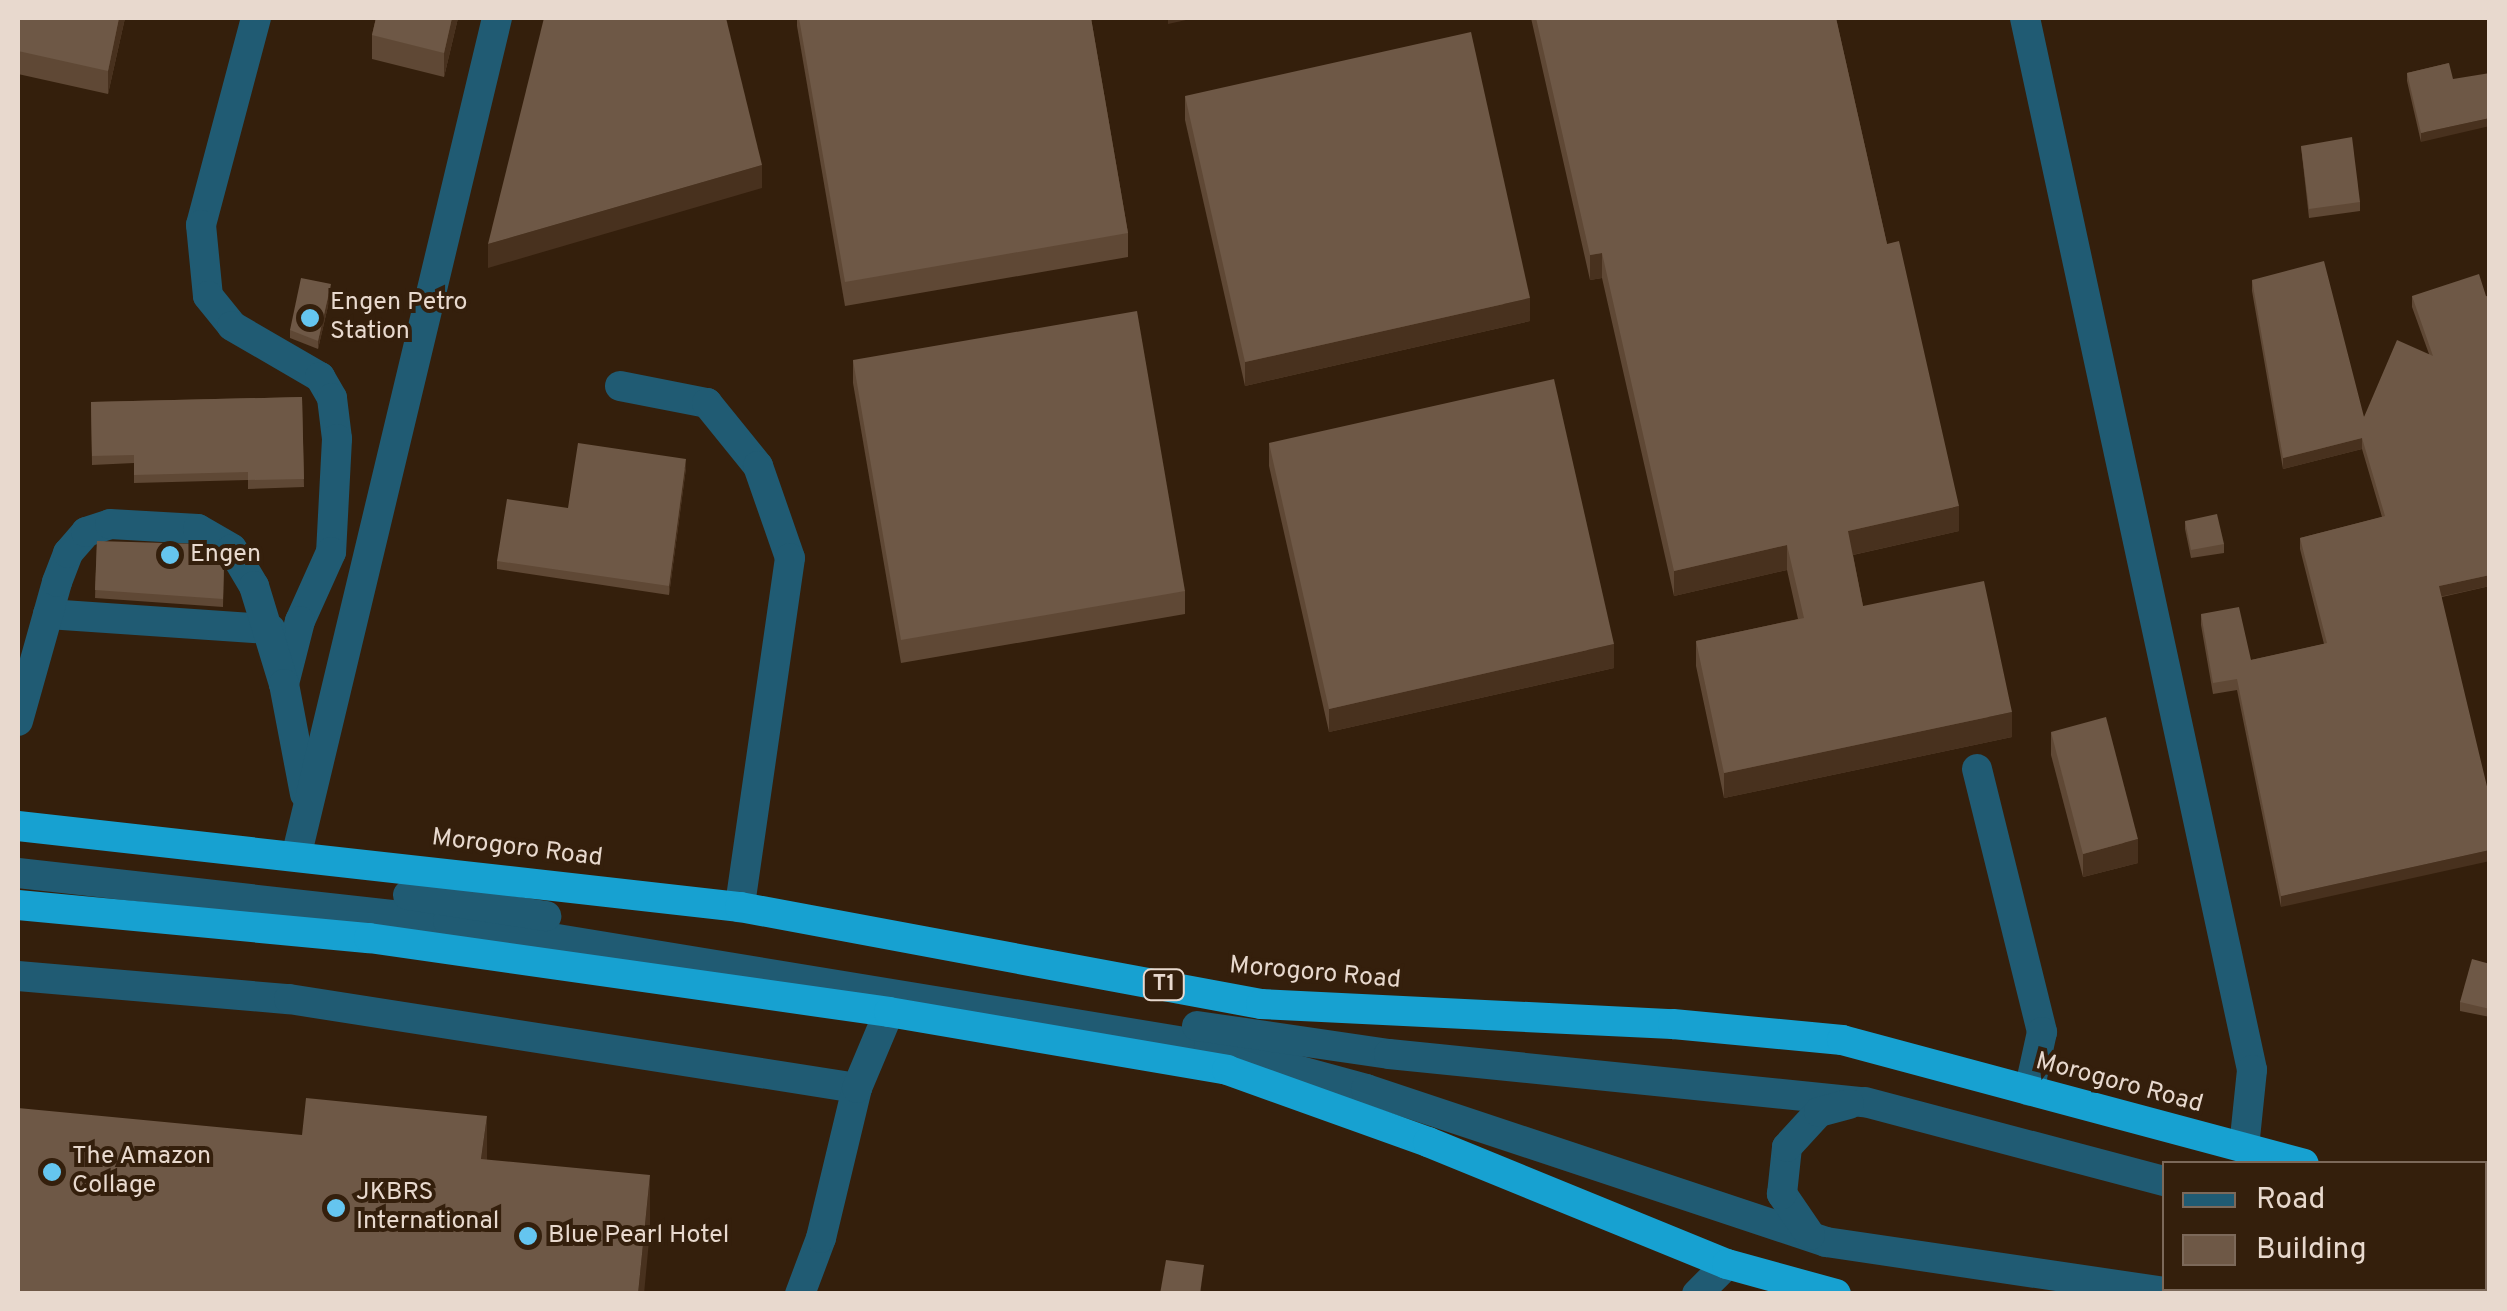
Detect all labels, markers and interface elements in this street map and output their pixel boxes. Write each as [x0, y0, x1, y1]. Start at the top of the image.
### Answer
place label: Engen Petro Station [330, 289, 467, 348]
marker: Engen Petro Station [299, 307, 321, 329]
place label: Engen [190, 540, 261, 570]
marker: Engen [159, 544, 181, 566]
street label: Morogoro Road [430, 824, 604, 874]
street label: Morogoro Road [1228, 952, 1402, 996]
road number: T1 [1142, 968, 1186, 1002]
street label: Morogoro Road [2032, 1047, 2206, 1121]
place label: The Amazon Collage [72, 1143, 212, 1202]
marker: The Amazon Collage [41, 1161, 63, 1183]
legend [2162, 1161, 2487, 1291]
place label: JKBRS International [356, 1179, 499, 1238]
text: Road [2256, 1182, 2325, 1219]
marker: JKBRS International [325, 1197, 347, 1219]
place label: Blue Pearl Hotel [548, 1221, 729, 1251]
marker: Blue Pearl Hotel [517, 1225, 539, 1247]
text: Building [2256, 1232, 2367, 1269]

